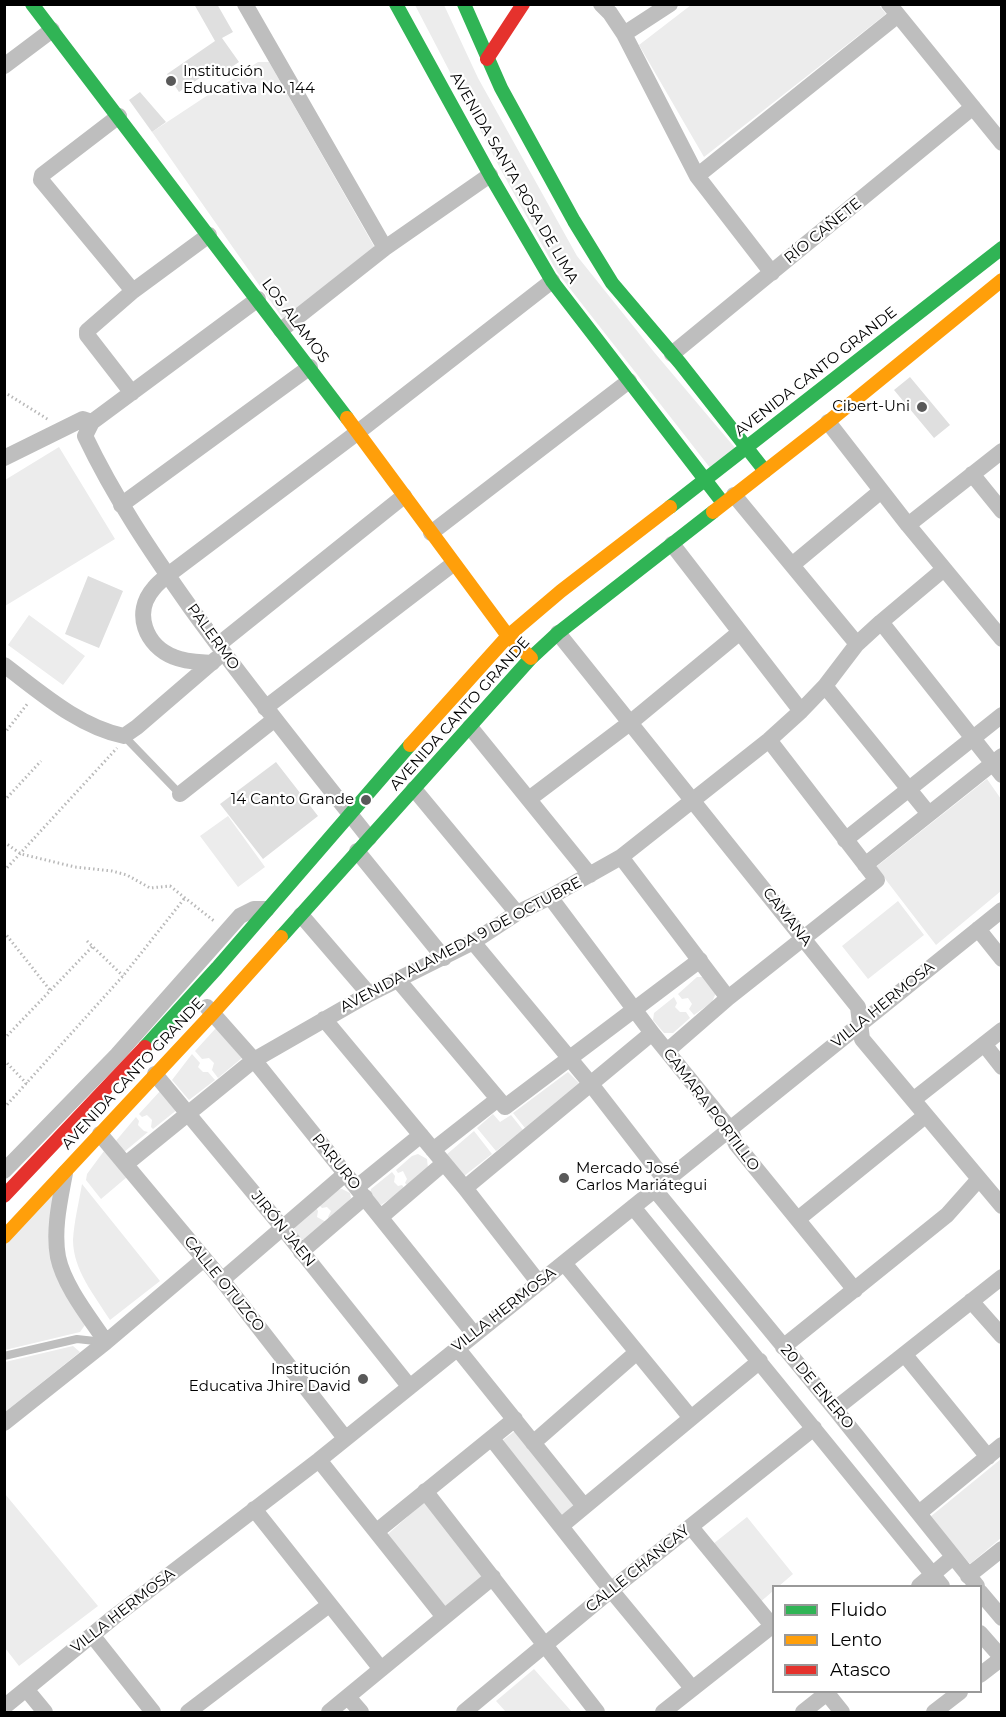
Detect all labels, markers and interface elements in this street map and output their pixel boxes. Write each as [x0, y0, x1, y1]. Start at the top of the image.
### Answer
place label: Institución Educativa No. 144 [183, 63, 315, 98]
street label: AVENIDA SANTA ROSA DE LIMA [446, 69, 582, 287]
marker: Institución Educativa No. 144 [164, 74, 178, 88]
street label: RÍO CAÑETE [781, 194, 865, 268]
street label: LOS ALAMOS [257, 275, 333, 367]
street label: AVENIDA CANTO GRANDE [732, 303, 900, 441]
place label: Cibert-Uni [832, 398, 910, 416]
marker: Cibert-Uni [915, 400, 929, 414]
street label: PALERMO [183, 600, 243, 674]
street label: AVENIDA CANTO GRANDE [386, 634, 534, 794]
place label: 14 Canto Grande [231, 791, 354, 809]
marker: 14 Canto Grande [359, 793, 373, 807]
street label: AVENIDA ALAMEDA 9 DE OCTUBRE [337, 874, 585, 1016]
street label: CAMANA [759, 884, 815, 950]
street label: VILLA HERMOSA [828, 958, 938, 1052]
street label: AVENIDA CANTO GRANDE [58, 995, 208, 1153]
street label: CAMARA PORTILLO [659, 1045, 763, 1175]
street label: PARURO [308, 1130, 364, 1194]
place label: Mercado José Carlos Mariátegui [576, 1160, 707, 1195]
marker: Mercado José Carlos Mariátegui [557, 1171, 571, 1185]
street label: JIRÓN JAEN [247, 1188, 319, 1270]
street label: CALLE OTUZCO [180, 1233, 268, 1335]
street label: VILLA HERMOSA [448, 1264, 560, 1356]
street label: 20 DE ENERO [777, 1341, 857, 1433]
place label: Institución Educativa Jhire David [189, 1361, 351, 1396]
marker: Institución Educativa Jhire David [356, 1372, 370, 1386]
street label: CALLE CHANCAY [582, 1522, 694, 1616]
street label: VILLA HERMOSA [67, 1565, 179, 1657]
legend [772, 1585, 982, 1693]
text: Fluido [830, 1599, 887, 1621]
text: Lento [830, 1629, 882, 1651]
text: Atasco [830, 1659, 890, 1681]

